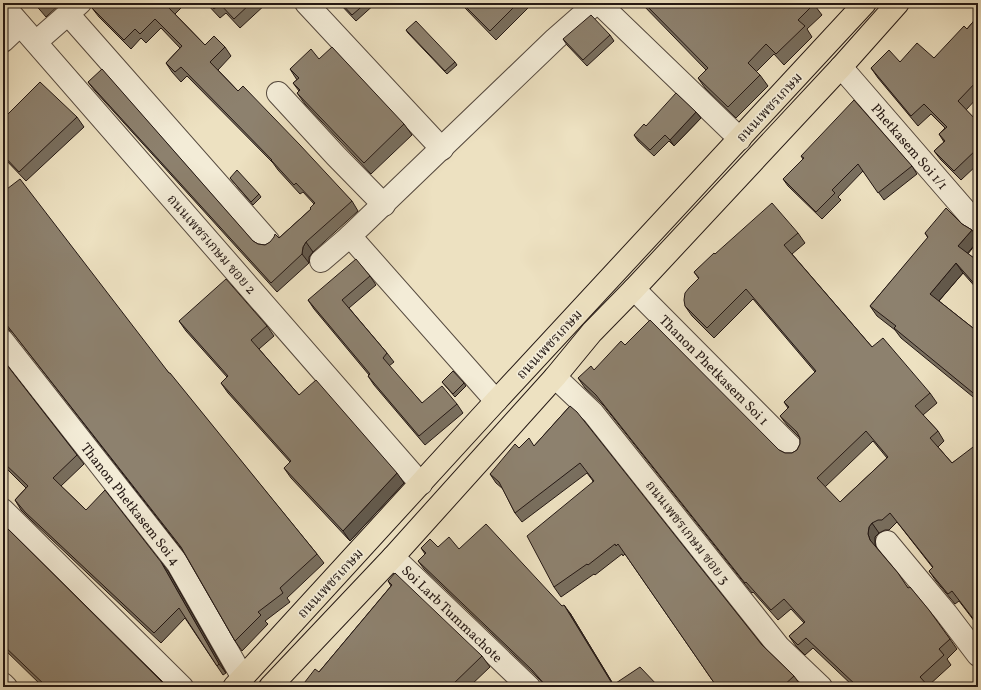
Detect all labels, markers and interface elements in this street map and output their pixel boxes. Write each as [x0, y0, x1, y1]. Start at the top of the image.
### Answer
street label: ถนนเพชรเกษม [733, 69, 807, 147]
street label: Phetkasem Soi 1/1 [866, 100, 951, 194]
street label: ถนนเพชรเกษม ซอย 2 [162, 191, 260, 299]
street label: ถนนเพชรเกษม [513, 306, 587, 384]
street label: Thanon Phetkasem Soi 1 [654, 312, 772, 430]
street label: Thanon Phetkasem Soi 4 [75, 439, 184, 570]
street label: ถนนเพชรเกษม ซอย 3 [640, 477, 733, 589]
street label: ถนนเพชรเกษม [294, 545, 368, 623]
street label: Soi Larb Tummachote [396, 562, 506, 668]

